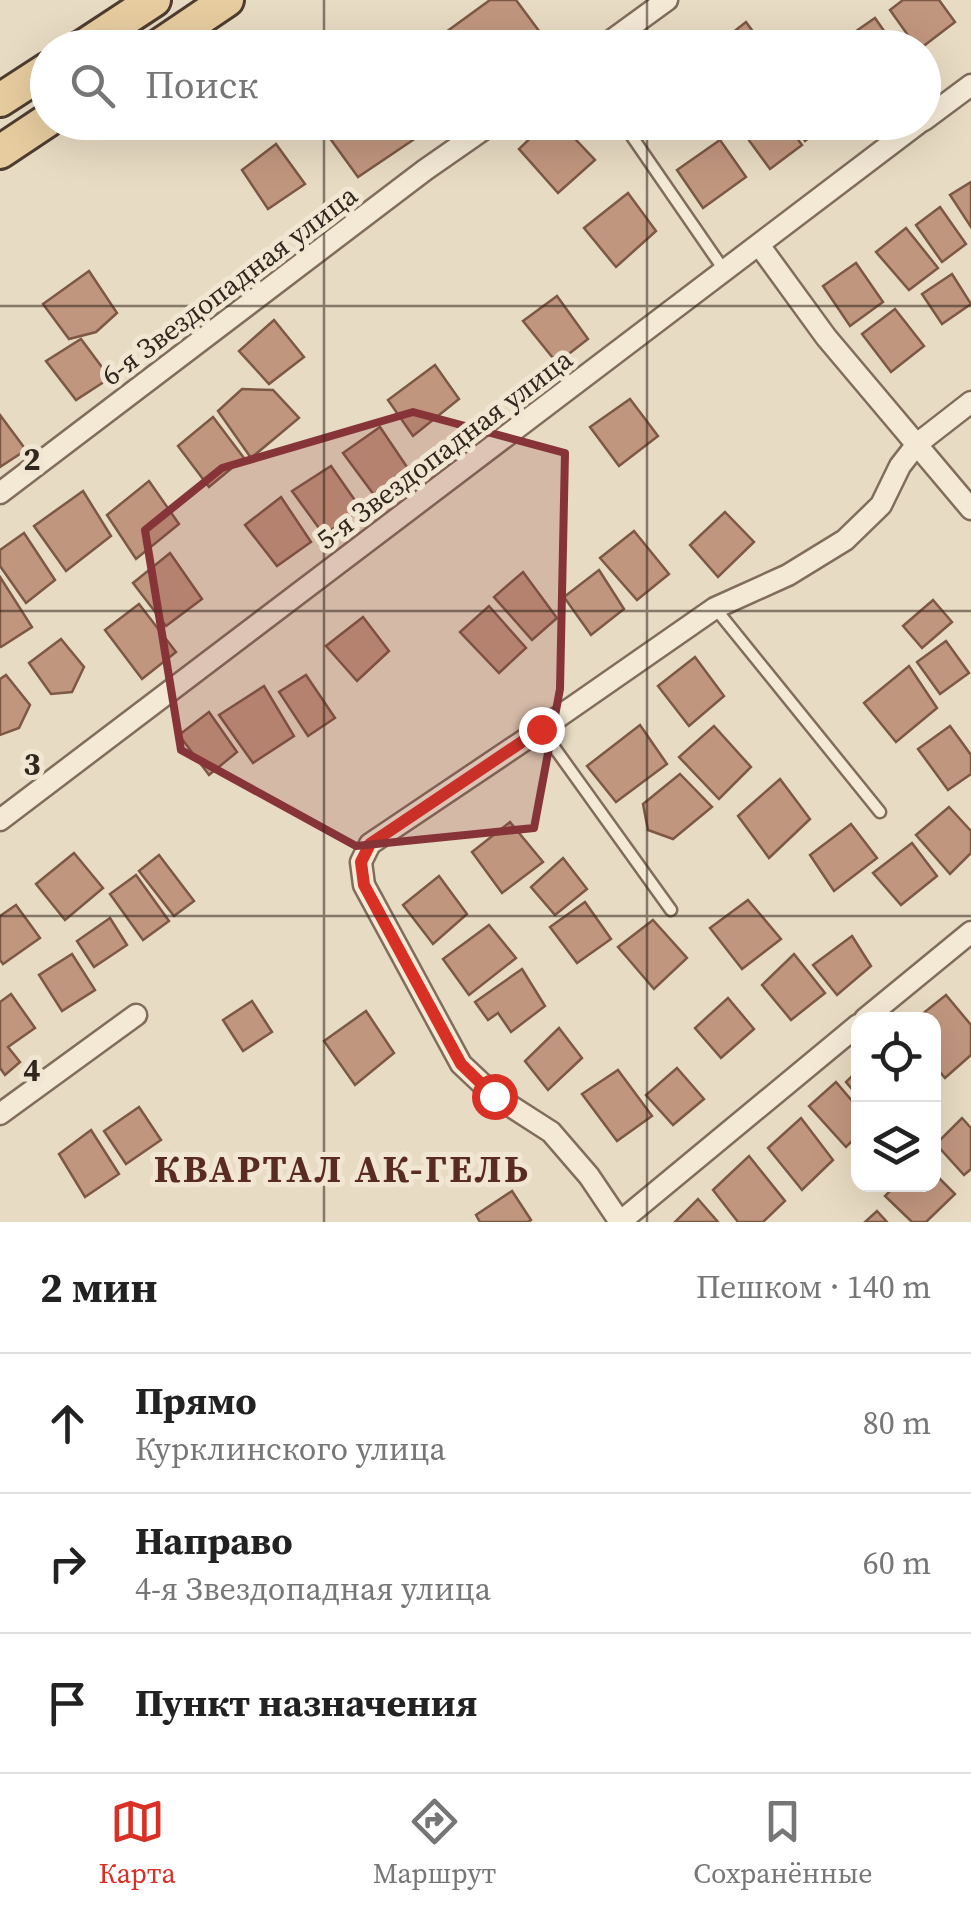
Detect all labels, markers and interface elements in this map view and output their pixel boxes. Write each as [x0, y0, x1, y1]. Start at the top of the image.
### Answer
search box [30, 30, 941, 140]
icon: search [65, 58, 120, 113]
text: Поиск [145, 59, 258, 111]
street label: 6-я Звездопадная улица [93, 176, 365, 394]
street label: 5-я Звездопадная улица [308, 340, 580, 558]
text: 2 [23, 437, 41, 481]
route end [519, 707, 565, 753]
text: 3 [23, 742, 41, 786]
map controls [851, 1012, 941, 1192]
button: locate [851, 1012, 941, 1102]
text: 4 [23, 1048, 41, 1092]
route start [472, 1074, 518, 1120]
button: layers [851, 1102, 941, 1192]
district label: КВАРТАЛ АК-ГЕЛЬ [154, 1143, 530, 1195]
text: 2 мин [40, 1258, 157, 1316]
text: Пешком · 140 m [696, 1265, 931, 1309]
text: Прямо [135, 1375, 257, 1427]
icon: ahead [40, 1396, 95, 1451]
text: 80 m [863, 1401, 931, 1445]
text: Курклинского улица [135, 1427, 446, 1471]
text: Направо [135, 1515, 293, 1567]
icon: right [40, 1536, 95, 1591]
text: 60 m [863, 1541, 931, 1585]
text: 4-я Звездопадная улица [135, 1567, 491, 1611]
icon: arrive [40, 1676, 95, 1731]
text: Пункт назначения [135, 1677, 477, 1729]
tab: Карта [98, 1794, 176, 1892]
tab: Маршрут [373, 1794, 496, 1892]
tab: Сохранённые [693, 1794, 873, 1892]

